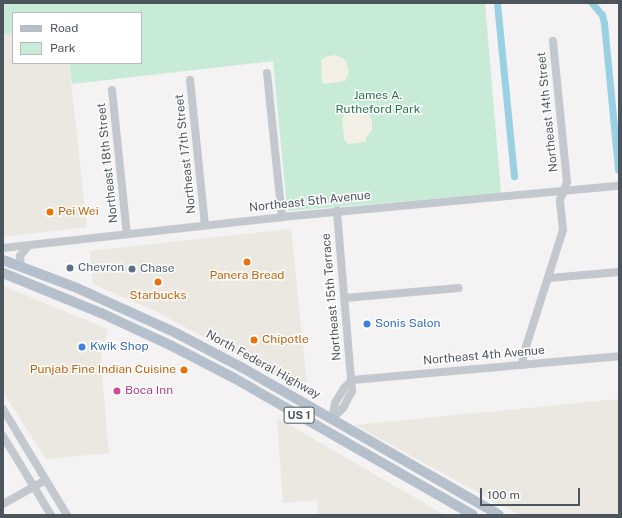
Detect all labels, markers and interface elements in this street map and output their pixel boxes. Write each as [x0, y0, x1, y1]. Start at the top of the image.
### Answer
legend [12, 12, 142, 64]
text: Road [50, 21, 78, 35]
text: Park [50, 41, 76, 55]
street label: Northeast 14th Street [535, 51, 561, 173]
park label: James A. Rutheford Park [336, 89, 420, 117]
street label: Northeast 17th Street [173, 93, 199, 215]
street label: Northeast 18th Street [95, 102, 121, 224]
street label: Northeast 5th Avenue [249, 188, 371, 216]
place label: Pei Wei [58, 205, 99, 219]
marker: Pei Wei [45, 207, 55, 217]
street label: Northeast 15th Terrace [319, 233, 345, 361]
marker: Panera Bread [242, 257, 252, 267]
place label: Chevron [78, 261, 124, 275]
place label: Chase [140, 262, 175, 276]
marker: Chevron [65, 263, 75, 273]
marker: Chase [127, 264, 137, 274]
place label: Panera Bread [209, 269, 285, 283]
marker: Starbucks [153, 277, 163, 287]
place label: Starbucks [130, 289, 186, 303]
place label: Sonis Salon [375, 317, 440, 331]
marker: Sonis Salon [362, 319, 372, 329]
street label: North Federal Highway [203, 328, 323, 402]
place label: Chipotle [262, 333, 309, 347]
marker: Chipotle [249, 335, 259, 345]
place label: Kwik Shop [90, 340, 149, 354]
marker: Kwik Shop [77, 342, 87, 352]
street label: Northeast 4th Avenue [423, 344, 545, 368]
place label: Punjab Fine Indian Cuisine [30, 363, 176, 377]
marker: Punjab Fine Indian Cuisine [179, 365, 189, 375]
place label: Boca Inn [125, 384, 173, 398]
marker: Boca Inn [112, 386, 122, 396]
road number: US 1 [283, 406, 315, 424]
scale bar [482, 480, 582, 506]
text: 100 m [487, 488, 520, 502]

